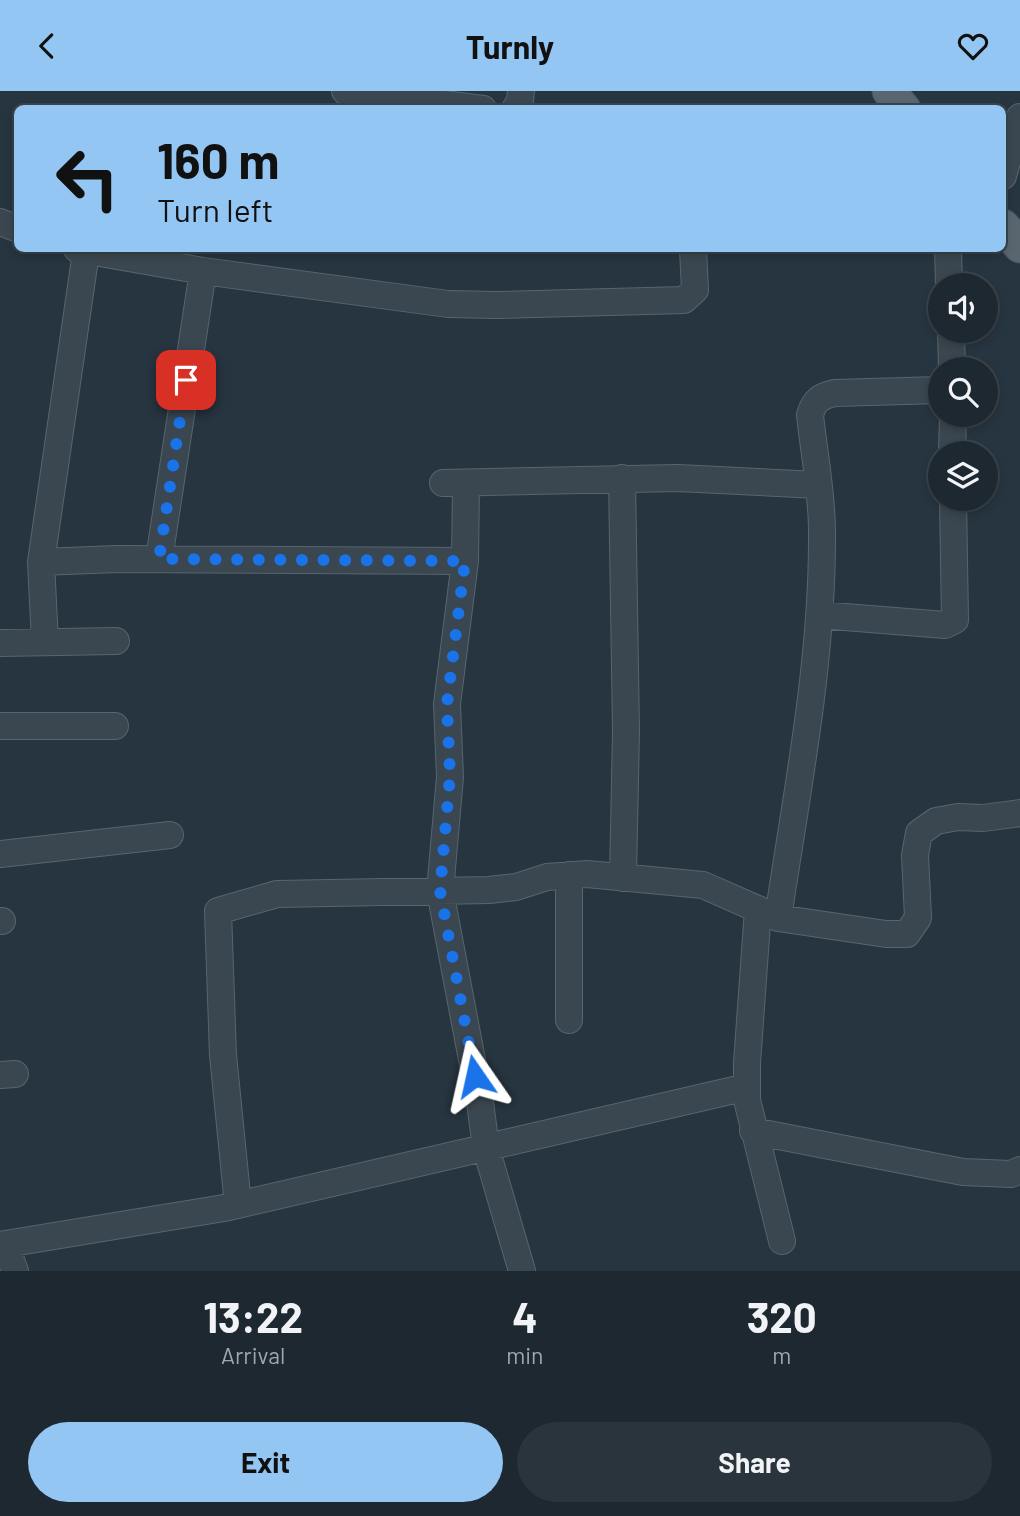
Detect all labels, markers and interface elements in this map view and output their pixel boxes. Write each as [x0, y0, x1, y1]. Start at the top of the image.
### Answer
icon: back [28, 27, 66, 65]
text: Turnly [466, 27, 554, 65]
icon: heart [954, 27, 992, 65]
text: 160 m [157, 130, 279, 189]
icon: left [42, 133, 133, 224]
text: Turn left [157, 190, 274, 228]
map controls [928, 273, 998, 511]
button: sound [928, 273, 998, 343]
pin [156, 350, 216, 410]
button: search [928, 357, 998, 427]
icon: arrive [167, 361, 205, 399]
button: layers [928, 441, 998, 511]
position arrow [438, 1039, 512, 1113]
text: 13:22 [203, 1291, 303, 1341]
text: 4 [512, 1291, 538, 1341]
text: 320 [747, 1291, 817, 1341]
text: Arrival [221, 1341, 285, 1369]
text: min [506, 1341, 544, 1369]
text: m [772, 1341, 791, 1369]
button: Exit [28, 1422, 503, 1502]
button: Share [517, 1422, 992, 1502]

